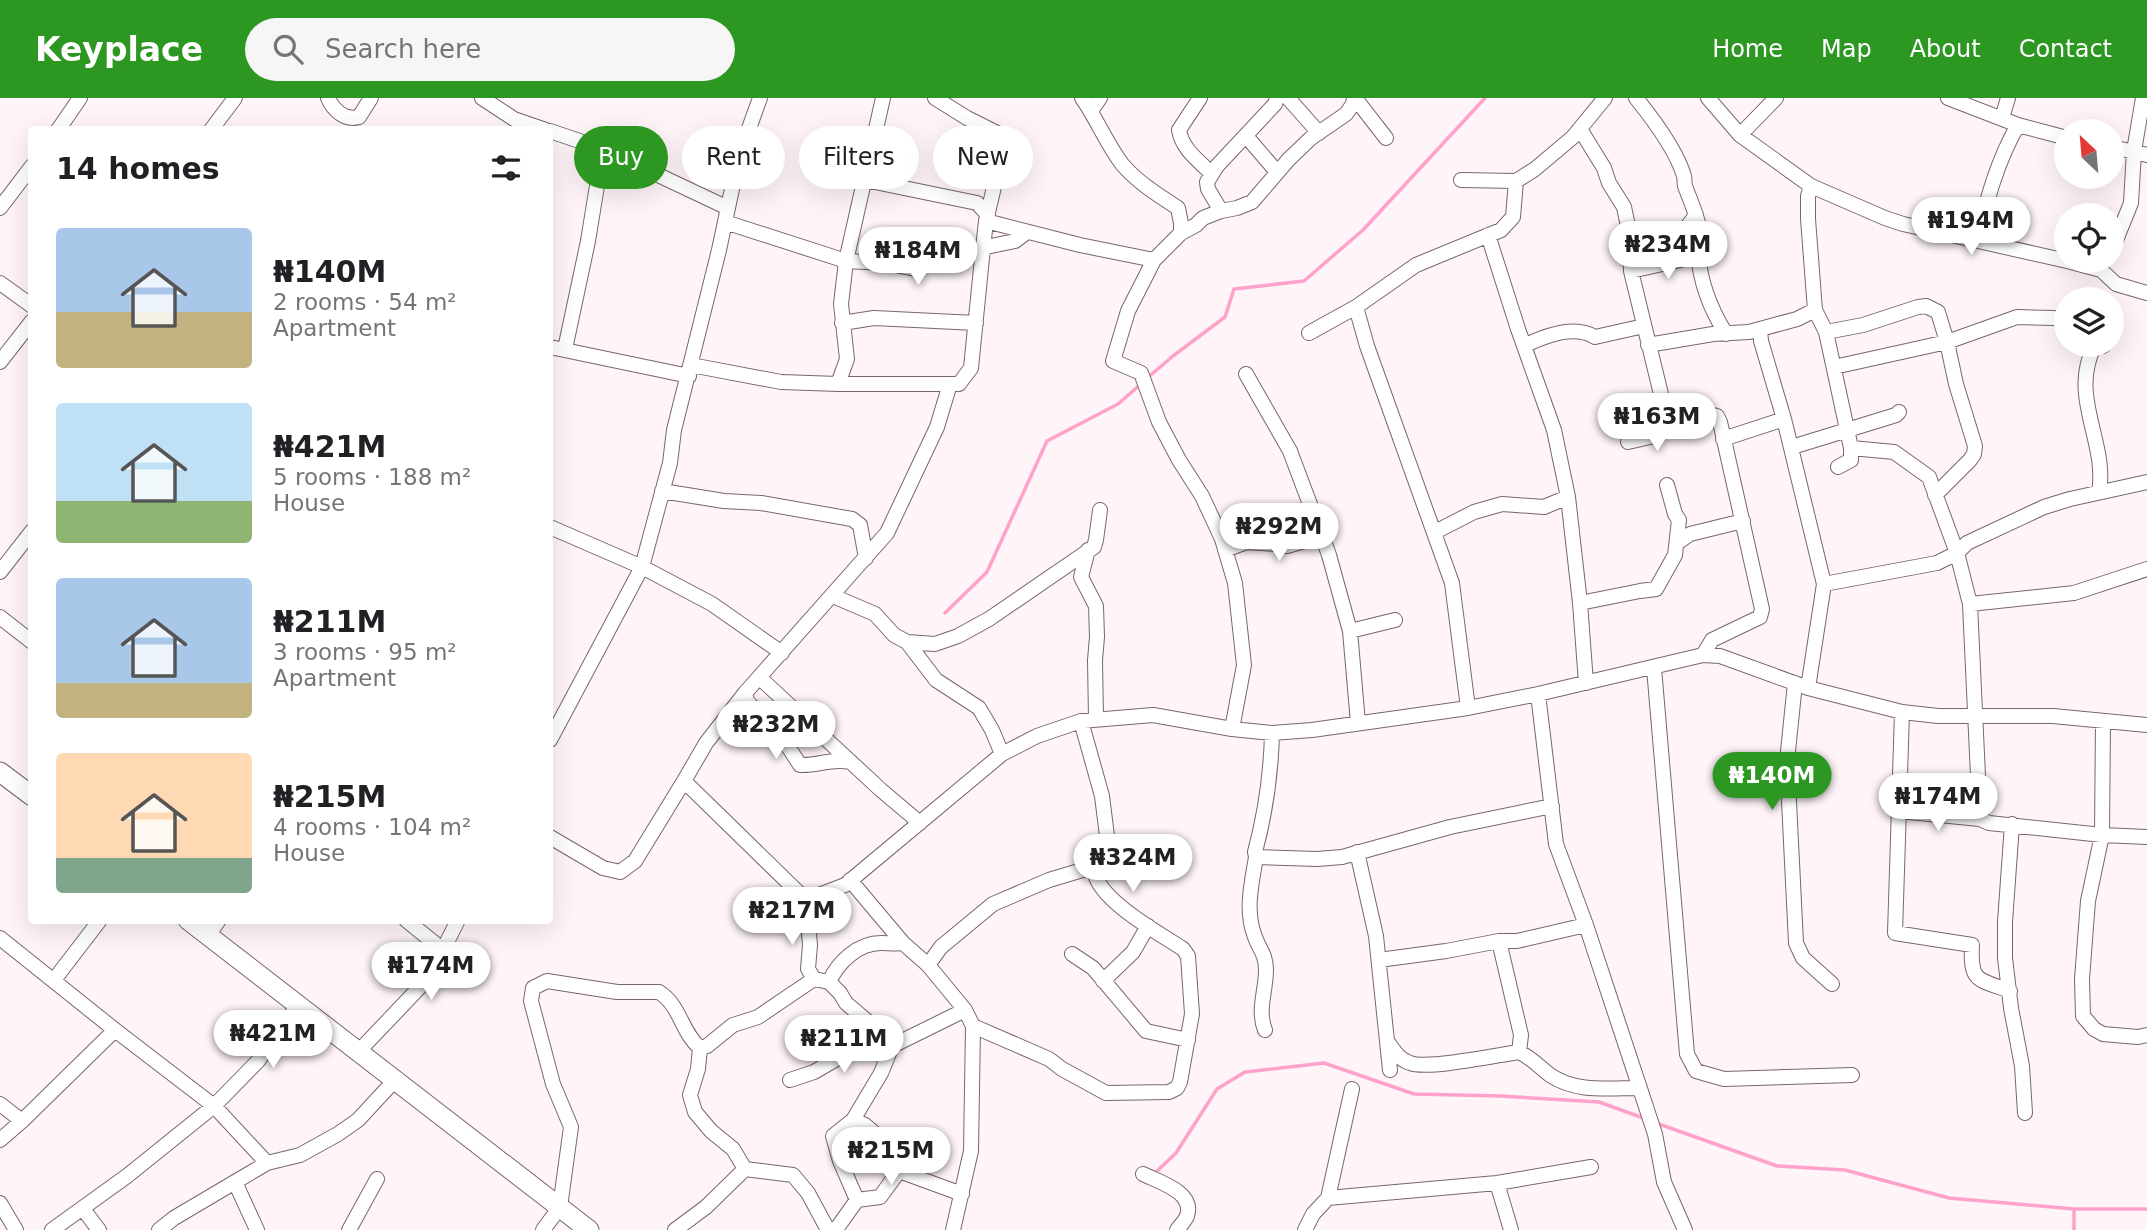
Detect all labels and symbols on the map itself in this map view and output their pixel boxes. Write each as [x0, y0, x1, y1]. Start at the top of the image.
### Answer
north arrow [2054, 119, 2124, 189]
pin: ₦194M [1922, 198, 2020, 257]
pin: ₦234M [1619, 222, 1717, 281]
pin: ₦184M [869, 228, 967, 287]
pin: ₦163M [1608, 394, 1706, 453]
pin: ₦292M [1230, 504, 1328, 563]
pin: ₦232M [727, 702, 825, 761]
pin: ₦140M [1723, 752, 1821, 812]
pin: ₦174M [1889, 774, 1987, 833]
pin: ₦324M [1084, 834, 1182, 894]
pin: ₦217M [743, 888, 841, 947]
pin: ₦174M [382, 942, 480, 1002]
pin: ₦421M [224, 1010, 322, 1070]
pin: ₦211M [795, 1016, 893, 1075]
pin: ₦215M [842, 1128, 940, 1187]

